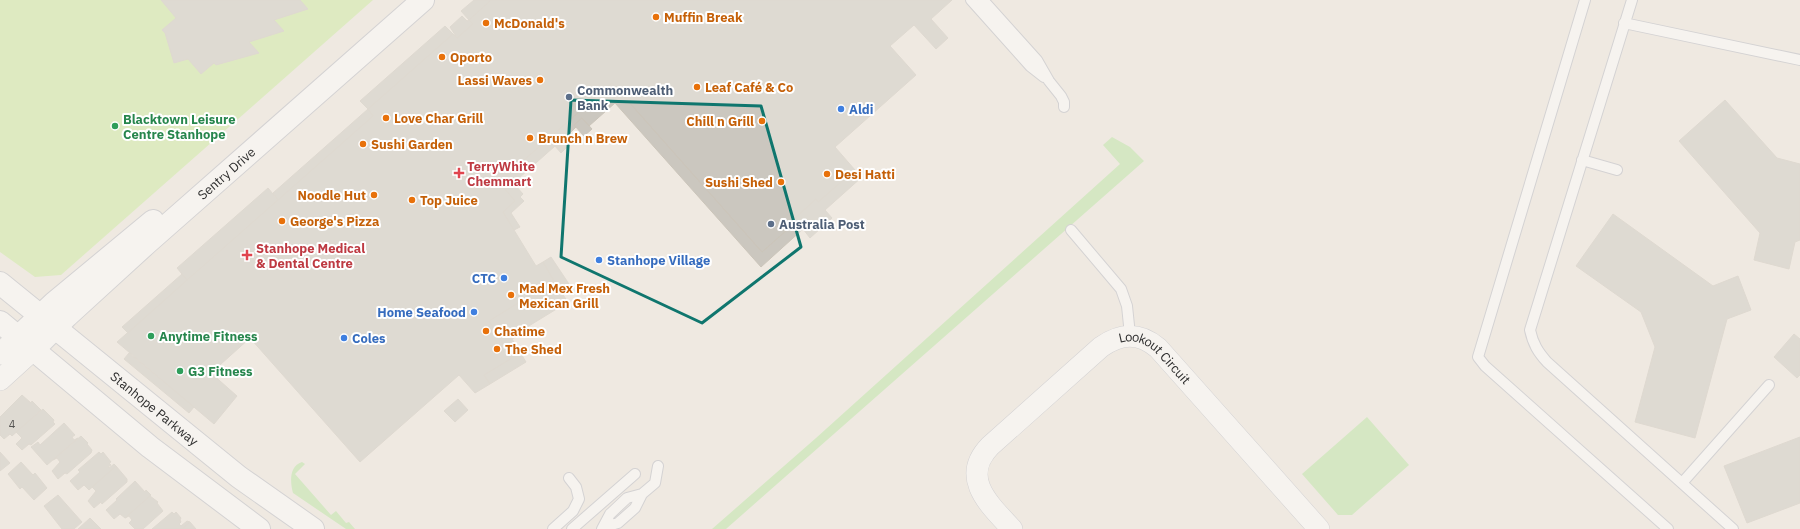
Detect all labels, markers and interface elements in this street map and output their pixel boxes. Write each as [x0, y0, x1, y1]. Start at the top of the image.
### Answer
place label: Muffin Break [664, 9, 743, 26]
marker: Muffin Break [651, 12, 661, 22]
place label: McDonald's [494, 15, 565, 32]
marker: McDonald's [481, 18, 491, 28]
place label: Oporto [450, 49, 492, 66]
marker: Oporto [437, 52, 447, 62]
place label: Lassi Waves [458, 72, 532, 89]
marker: Lassi Waves [535, 75, 545, 85]
place label: Leaf Café & Co [705, 79, 793, 96]
place label: Commonwealth Bank [577, 82, 673, 114]
marker: Leaf Café & Co [692, 82, 702, 92]
marker: Commonwealth Bank [564, 92, 574, 102]
place label: Aldi [849, 101, 873, 118]
marker: Aldi [836, 104, 846, 114]
place label: Love Char Grill [394, 110, 483, 127]
place label: Blacktown Leisure Centre Stanhope [123, 111, 236, 143]
marker: Love Char Grill [381, 113, 391, 123]
place label: Chill n Grill [686, 113, 754, 130]
marker: Chill n Grill [757, 116, 767, 126]
marker: Blacktown Leisure Centre Stanhope [110, 121, 120, 131]
place label: Brunch n Brew [538, 130, 628, 147]
marker: Brunch n Brew [525, 133, 535, 143]
place label: Sushi Garden [371, 136, 453, 153]
marker: Sushi Garden [358, 139, 368, 149]
street label: Sentry Drive [194, 144, 259, 204]
place label: TerryWhite Chemmart [467, 158, 535, 190]
place label: Desi Hatti [835, 166, 895, 183]
marker: TerryWhite Chemmart [454, 168, 464, 178]
marker: Desi Hatti [822, 169, 832, 179]
place label: Sushi Shed [705, 174, 773, 191]
marker: Sushi Shed [776, 177, 786, 187]
place label: Noodle Hut [298, 187, 366, 204]
marker: Noodle Hut [369, 190, 379, 200]
place label: Top Juice [420, 192, 478, 209]
marker: Top Juice [407, 195, 417, 205]
place label: George's Pizza [290, 213, 379, 230]
marker: George's Pizza [277, 216, 287, 226]
place label: Australia Post [779, 216, 865, 233]
marker: Australia Post [766, 219, 776, 229]
place label: Stanhope Medical & Dental Centre [256, 240, 365, 272]
marker: Stanhope Medical & Dental Centre [241, 249, 253, 261]
place label: Stanhope Village [607, 252, 710, 269]
marker: Stanhope Village [594, 255, 604, 265]
place label: CTC [472, 270, 497, 287]
marker: CTC [499, 273, 509, 283]
place label: Mad Mex Fresh Mexican Grill [519, 280, 610, 312]
marker: Mad Mex Fresh Mexican Grill [506, 290, 516, 300]
place label: Home Seafood [377, 304, 466, 321]
marker: Home Seafood [469, 307, 479, 317]
place label: Chatime [494, 323, 545, 340]
marker: Chatime [481, 326, 491, 336]
place label: Anytime Fitness [159, 328, 258, 345]
street label: Lookout Circuit [1117, 328, 1194, 388]
place label: Coles [352, 330, 386, 347]
marker: Anytime Fitness [146, 331, 156, 341]
marker: Coles [339, 333, 349, 343]
place label: The Shed [505, 341, 562, 358]
marker: The Shed [492, 344, 502, 354]
place label: G3 Fitness [188, 363, 253, 380]
marker: G3 Fitness [175, 366, 185, 376]
street label: Stanhope Parkway [107, 368, 202, 450]
house number: 4 [9, 417, 16, 431]

